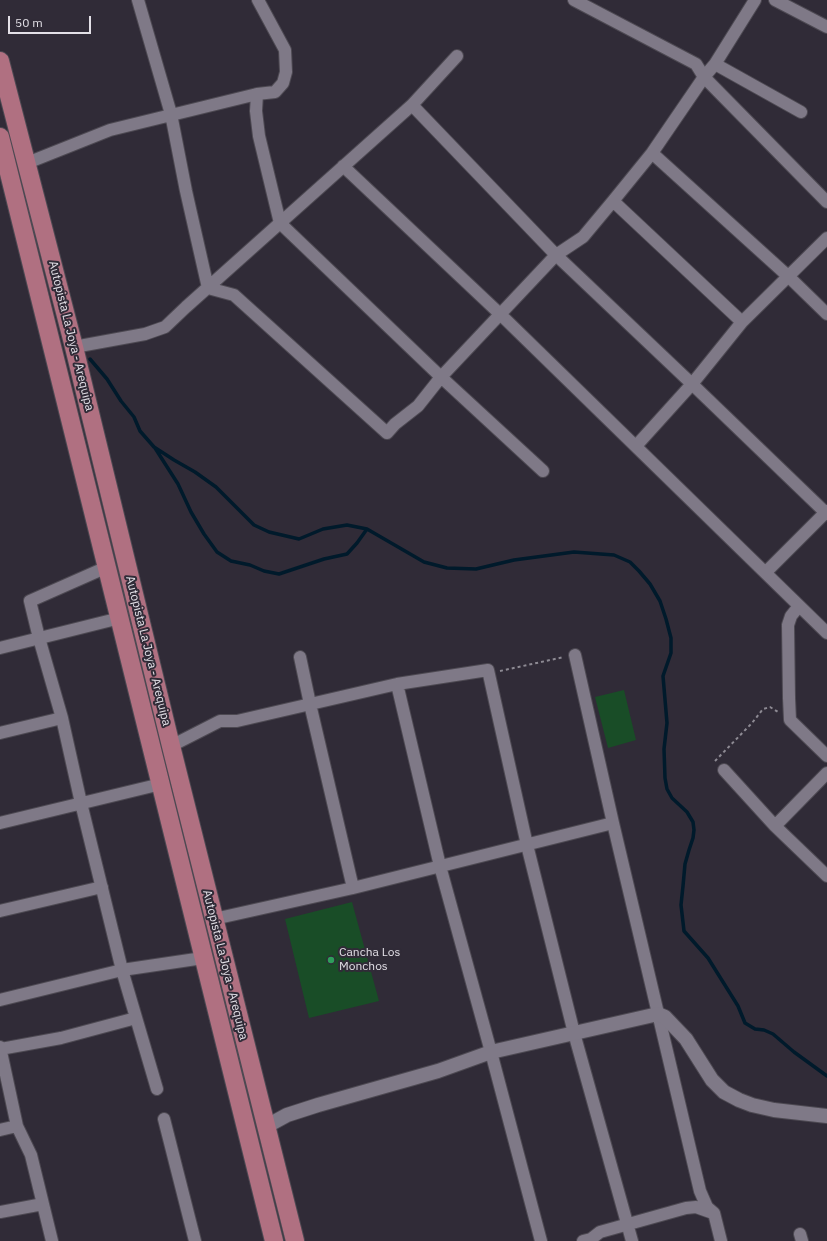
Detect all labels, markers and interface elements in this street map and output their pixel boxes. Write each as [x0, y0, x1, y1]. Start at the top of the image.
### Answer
scale bar [10, 8, 93, 34]
text: 50 m [15, 15, 43, 30]
street label: Autopista La Joya - Arequipa [45, 260, 97, 412]
street label: Autopista La Joya - Arequipa [122, 575, 174, 727]
street label: Autopista La Joya - Arequipa [199, 889, 251, 1041]
place label: Cancha Los Monchos [339, 946, 400, 974]
marker: Cancha Los Monchos [326, 955, 336, 965]

